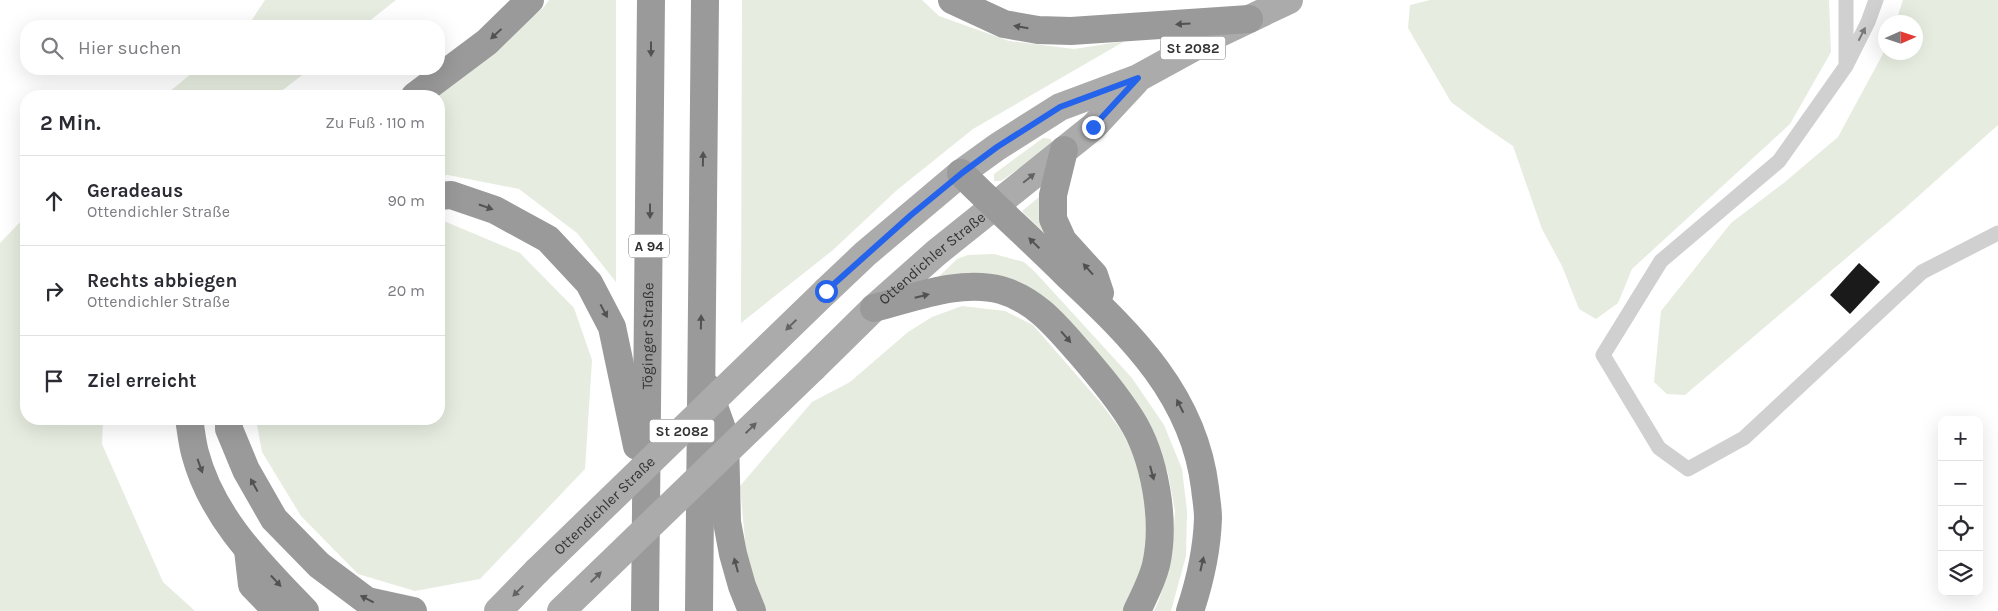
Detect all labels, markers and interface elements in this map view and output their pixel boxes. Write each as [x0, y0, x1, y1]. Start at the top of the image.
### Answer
north arrow [1878, 15, 1923, 60]
search box [20, 20, 445, 75]
one-way arrow [1175, 20, 1191, 28]
one-way arrow [1013, 23, 1029, 31]
one-way arrow [1858, 26, 1866, 41]
one-way arrow [490, 28, 502, 40]
icon: search [38, 34, 66, 62]
road number: St 2082 [1160, 36, 1226, 59]
text: Hier suchen [78, 37, 181, 59]
one-way arrow [647, 41, 655, 57]
text: 2 Min. [40, 111, 101, 135]
text: Zu Fuß · 110 m [325, 113, 425, 132]
route end [1082, 116, 1105, 139]
one-way arrow [699, 151, 707, 167]
one-way arrow [1022, 172, 1035, 183]
text: Geradeaus [87, 180, 183, 202]
icon: ahead [40, 187, 68, 215]
text: 90 m [387, 191, 425, 210]
text: Ottendichler Straße [87, 202, 230, 221]
one-way arrow [645, 203, 653, 219]
one-way arrow [478, 204, 493, 211]
street label: Ottendichler Straße [875, 208, 989, 309]
road number: A 94 [629, 235, 669, 258]
one-way arrow [1029, 237, 1041, 249]
one-way arrow [1082, 264, 1094, 276]
text: Rechts abbiegen [87, 270, 237, 292]
icon: right [40, 277, 68, 305]
route start [815, 280, 838, 303]
text: 20 m [387, 281, 425, 300]
street label: Töginger Straße [638, 282, 657, 390]
text: Ottendichler Straße [87, 292, 230, 311]
one-way arrow [914, 292, 929, 300]
one-way arrow [600, 304, 608, 318]
one-way arrow [697, 314, 705, 330]
one-way arrow [785, 319, 797, 331]
one-way arrow [1061, 331, 1072, 344]
icon: arrive [40, 367, 68, 395]
text: Ziel erreicht [87, 370, 197, 392]
one-way arrow [1175, 399, 1184, 414]
map controls [1938, 416, 1983, 596]
button: + [1938, 416, 1983, 461]
road number: St 2082 [650, 420, 714, 442]
one-way arrow [744, 422, 756, 434]
street label: Ottendichler Straße [550, 452, 659, 559]
one-way arrow [196, 459, 204, 474]
button: − [1938, 461, 1983, 506]
one-way arrow [1149, 466, 1157, 481]
one-way arrow [250, 478, 259, 491]
button: locate [1938, 506, 1983, 551]
button: layers [1938, 551, 1983, 596]
one-way arrow [1198, 556, 1206, 571]
one-way arrow [732, 558, 740, 573]
one-way arrow [589, 571, 601, 583]
one-way arrow [270, 574, 282, 586]
one-way arrow [512, 585, 524, 597]
one-way arrow [359, 595, 374, 603]

